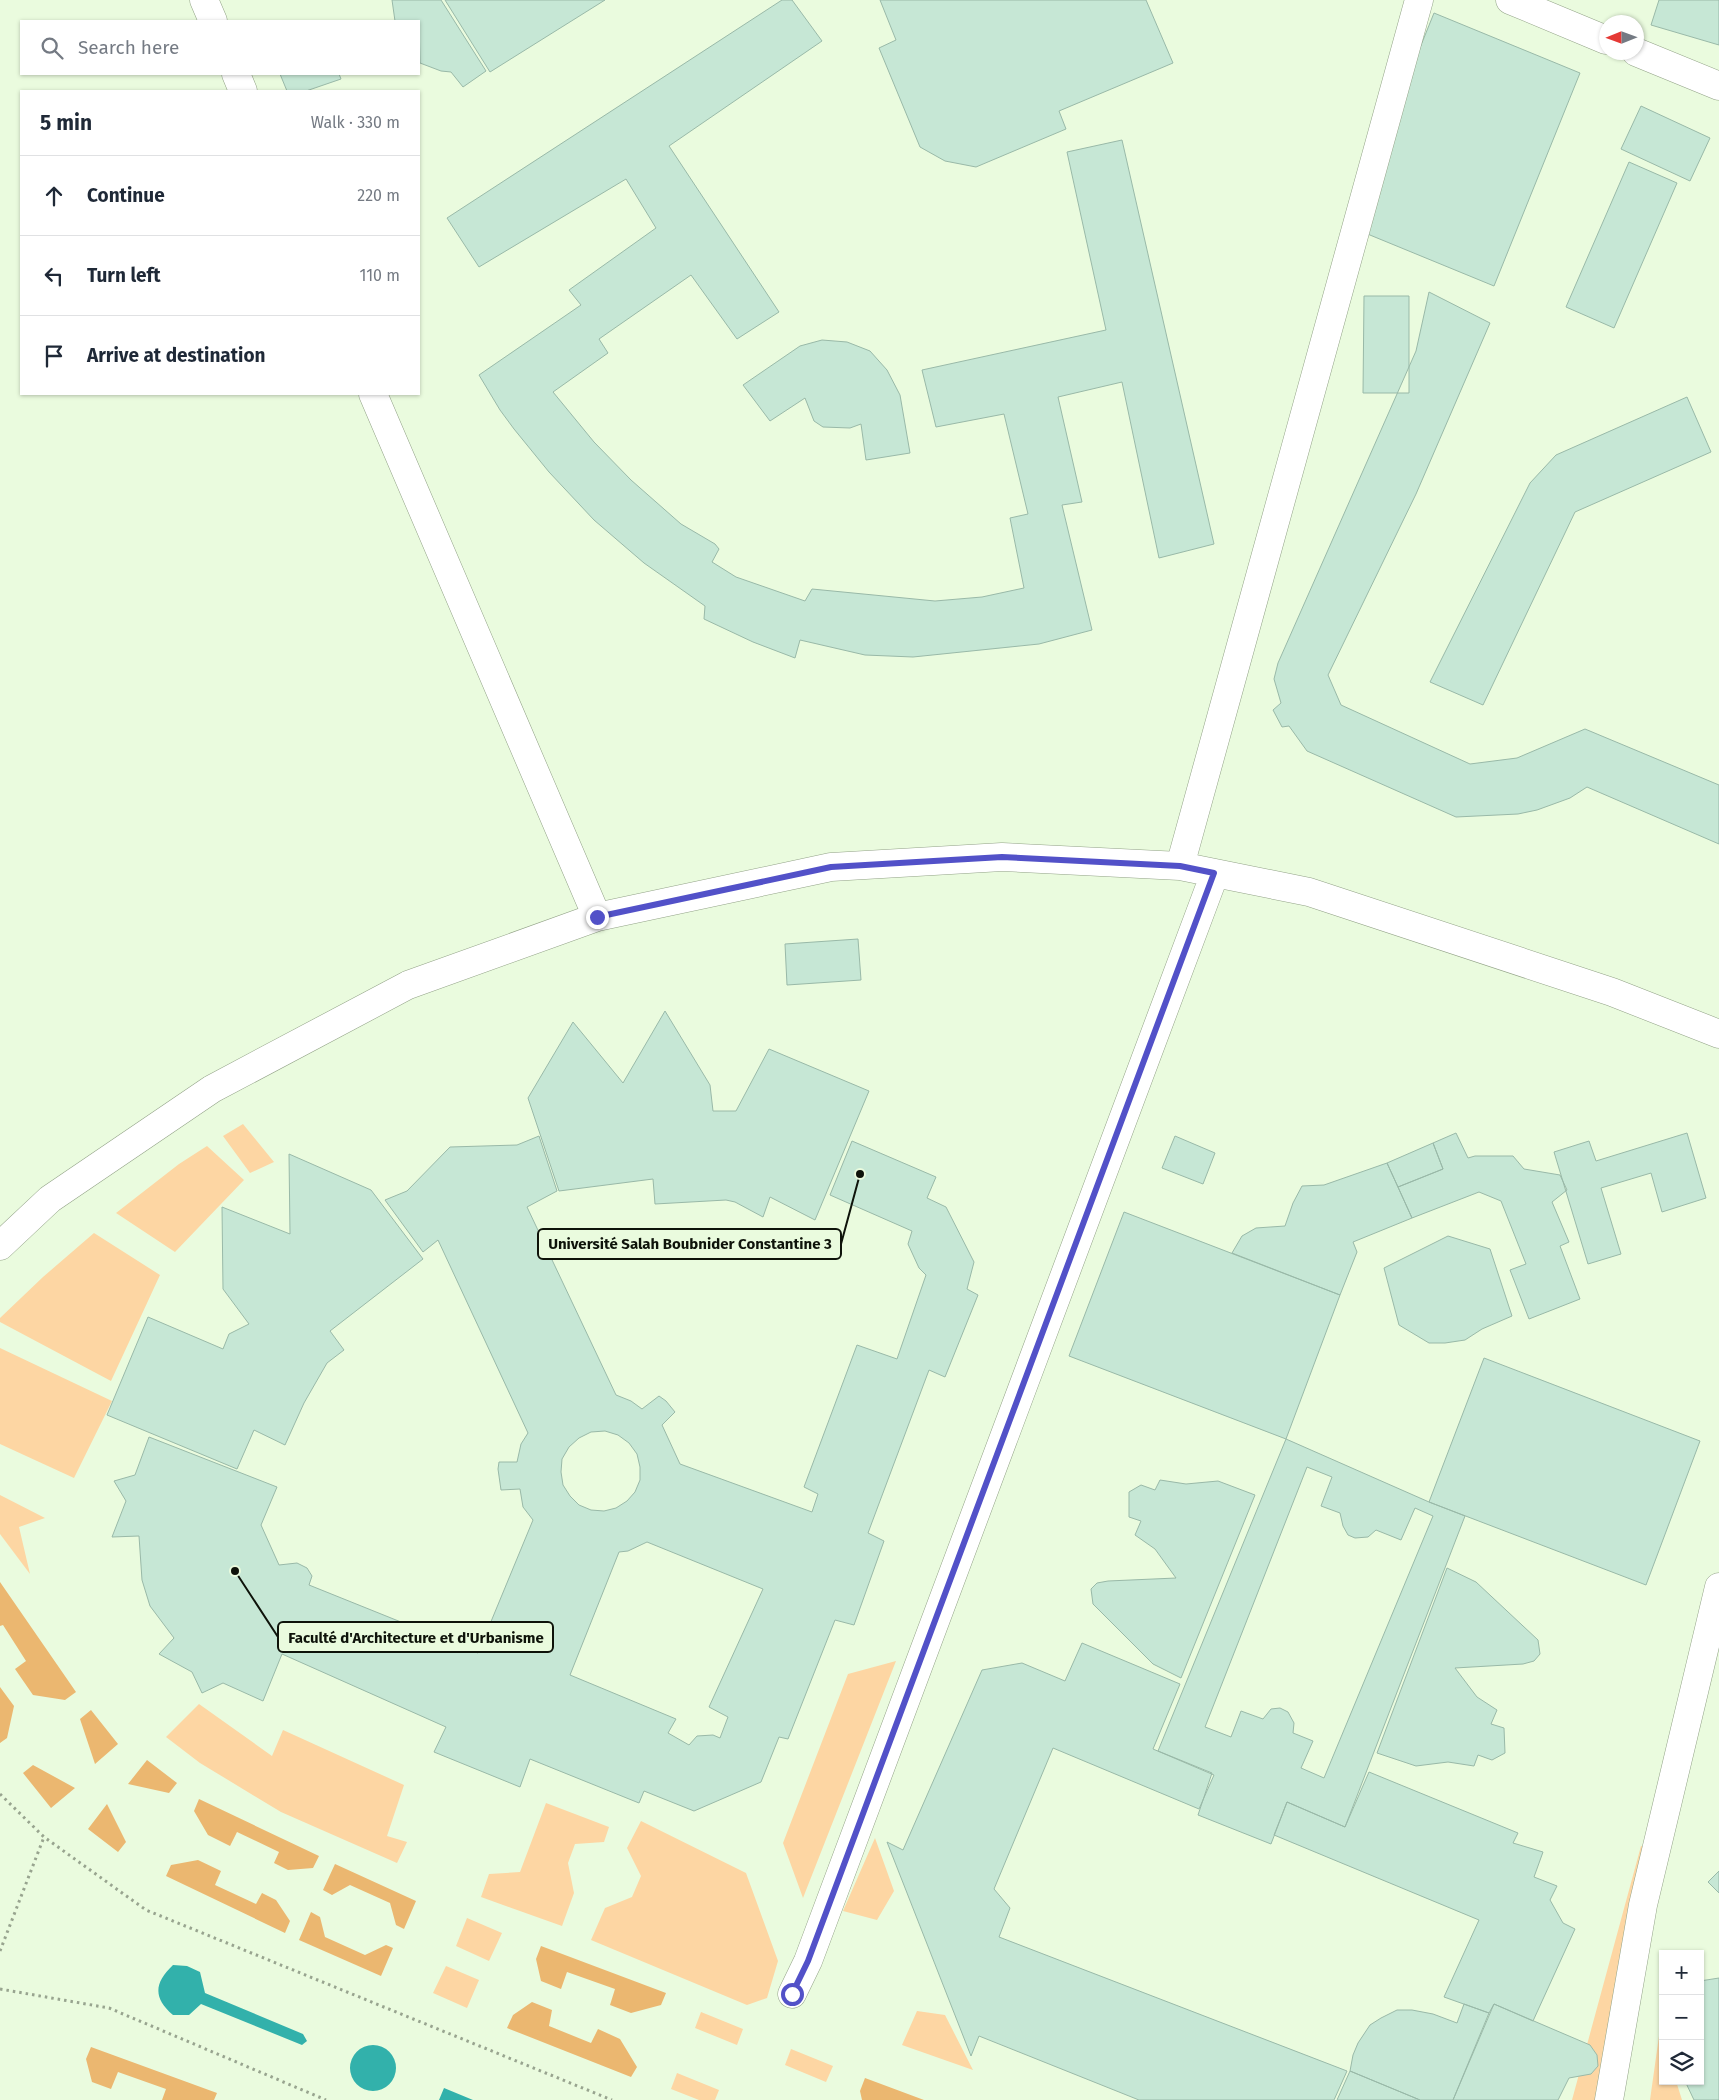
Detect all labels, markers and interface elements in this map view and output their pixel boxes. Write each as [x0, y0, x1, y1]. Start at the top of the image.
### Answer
north arrow [1599, 15, 1644, 60]
search box [20, 20, 420, 75]
icon: search [38, 34, 66, 62]
text: Search here [78, 36, 179, 59]
text: 5 min [40, 110, 92, 136]
text: Walk · 330 m [311, 113, 400, 132]
icon: ahead [40, 182, 68, 210]
text: Continue [87, 184, 165, 207]
text: 220 m [357, 186, 400, 205]
icon: left [40, 262, 68, 290]
text: Turn left [87, 264, 161, 287]
text: 110 m [359, 266, 400, 285]
icon: arrive [40, 342, 68, 370]
text: Arrive at destination [87, 344, 266, 367]
route end [586, 906, 609, 929]
callout: Université Salah Boubnider Constantine 3 [538, 1229, 841, 1259]
text: Université Salah Boubnider Constantine 3 [548, 1235, 832, 1253]
callout: Faculté d'Architecture et d'Urbanisme [278, 1622, 553, 1652]
text: Faculté d'Architecture et d'Urbanisme [288, 1629, 544, 1647]
map controls [1659, 1950, 1704, 2085]
button: + [1659, 1950, 1704, 1995]
route start [781, 1983, 804, 2006]
button: − [1659, 1995, 1704, 2040]
button: layers [1659, 2040, 1704, 2085]

